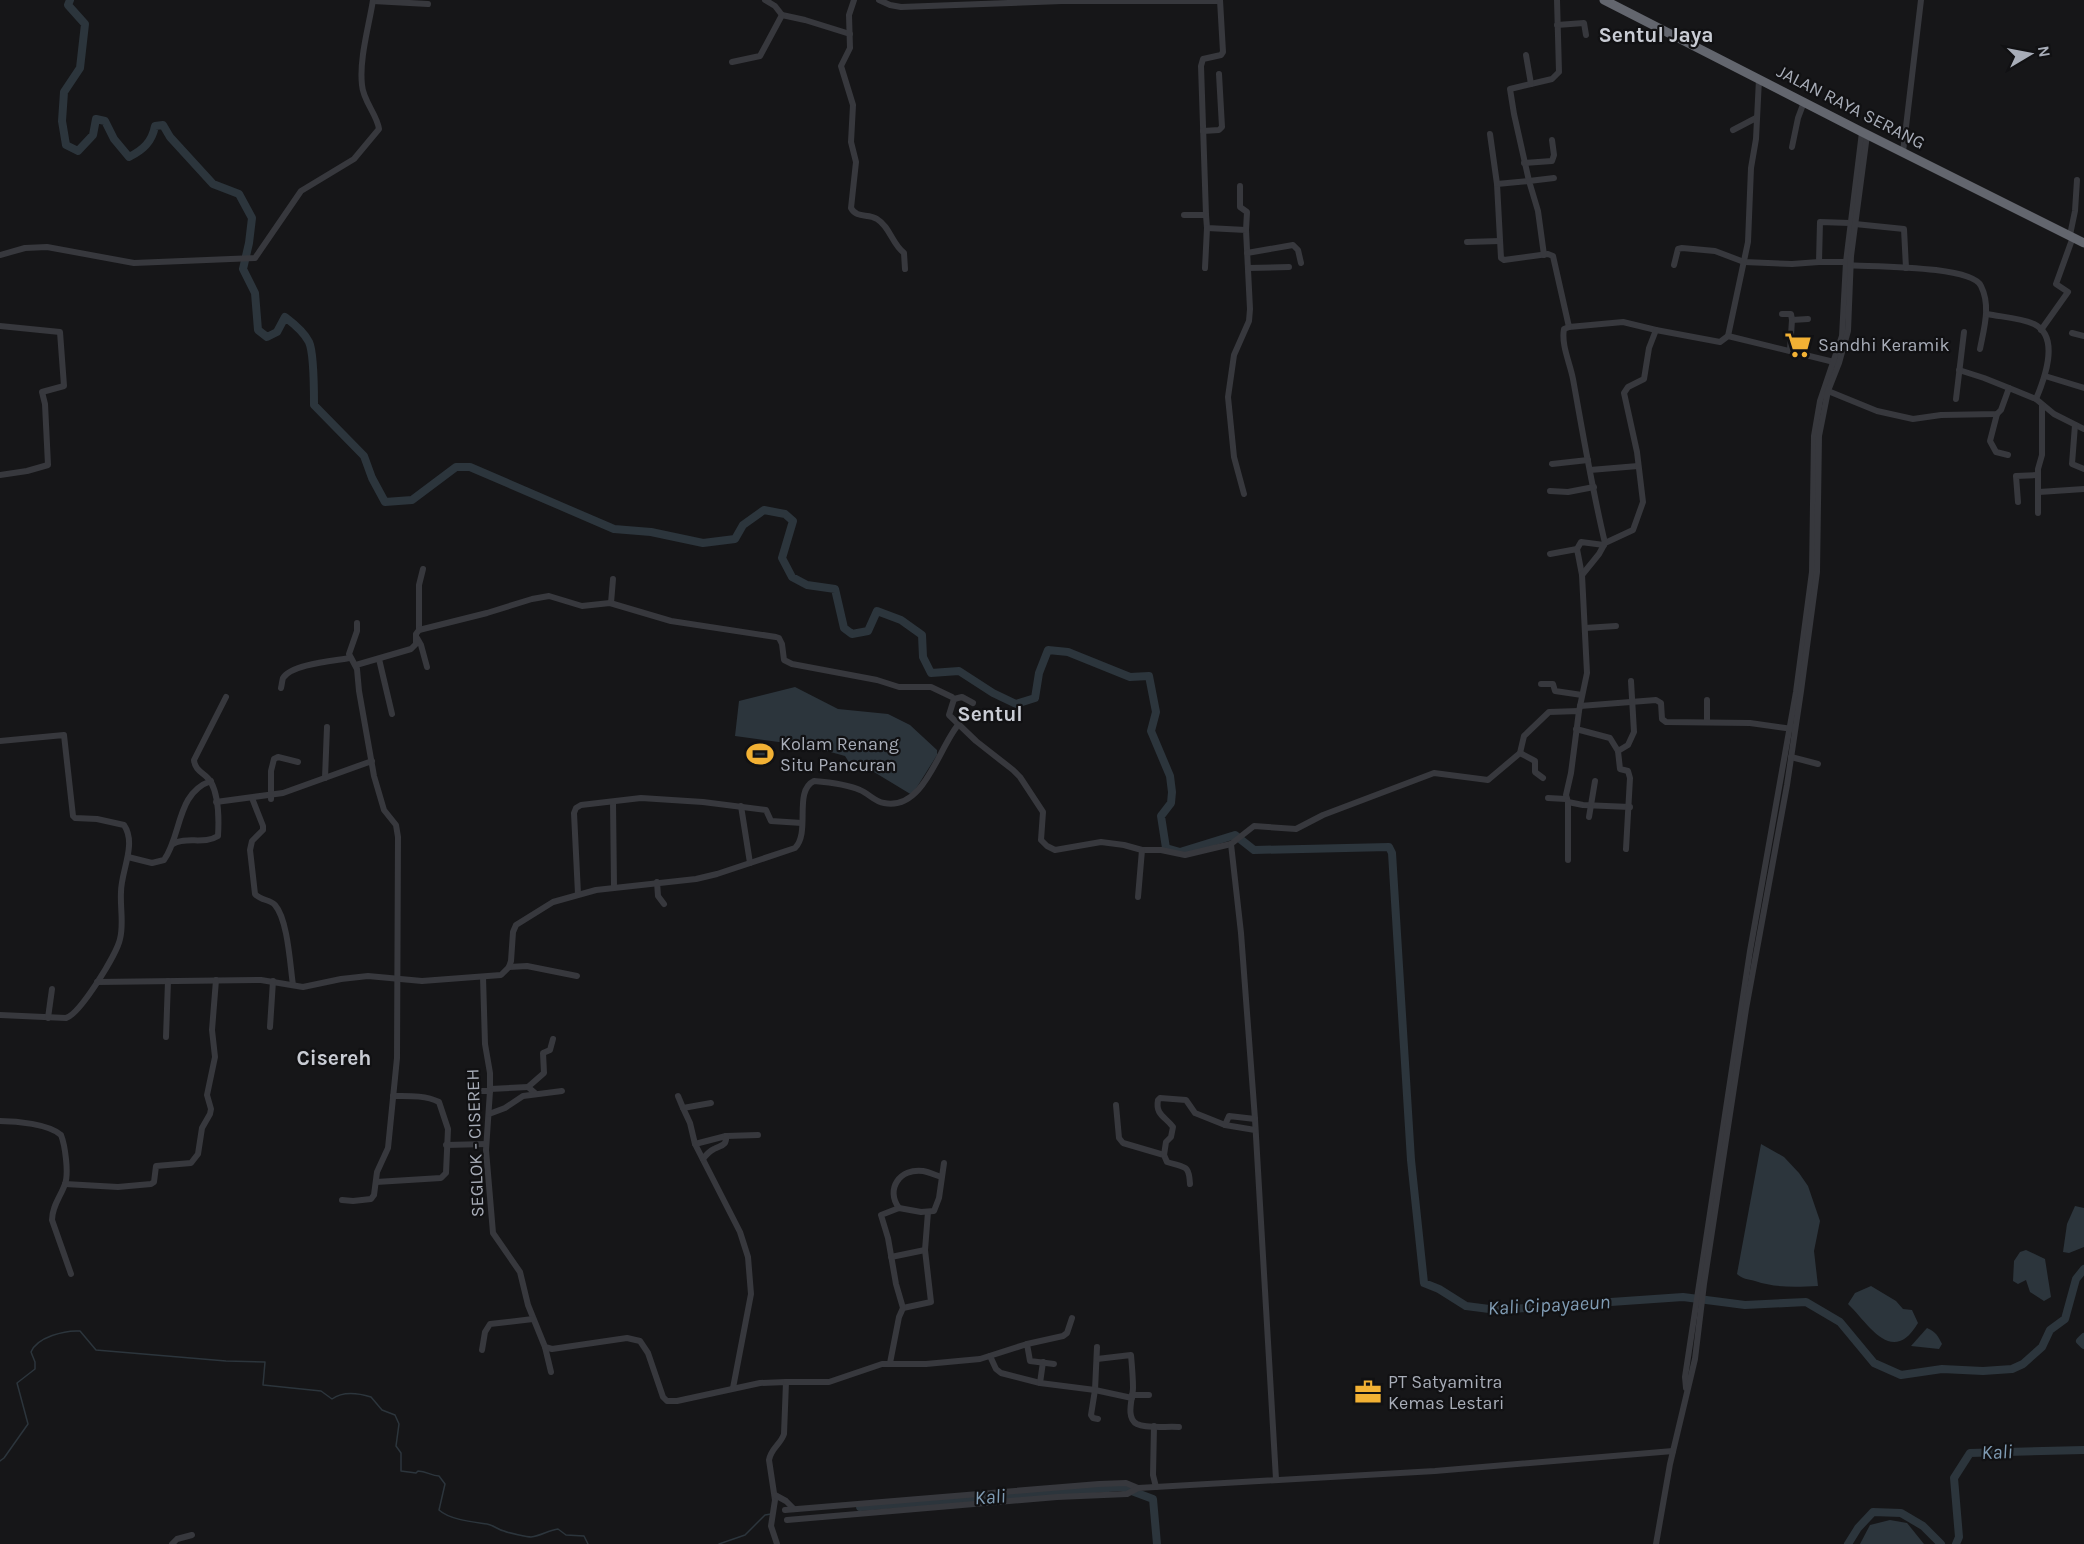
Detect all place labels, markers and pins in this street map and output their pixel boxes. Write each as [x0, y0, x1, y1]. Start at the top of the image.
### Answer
supermarket icon: Sandhi Keramik [1783, 330, 1813, 360]
place label: Sandhi Keramik [1818, 334, 1950, 356]
place label: Kolam Renang Situ Pancuran [780, 733, 899, 776]
sports icon: Kolam Renang Situ Pancuran [745, 739, 775, 769]
place label: PT Satyamitra Kemas Lestari [1388, 1371, 1504, 1414]
office icon: PT Satyamitra Kemas Lestari [1353, 1377, 1383, 1407]

